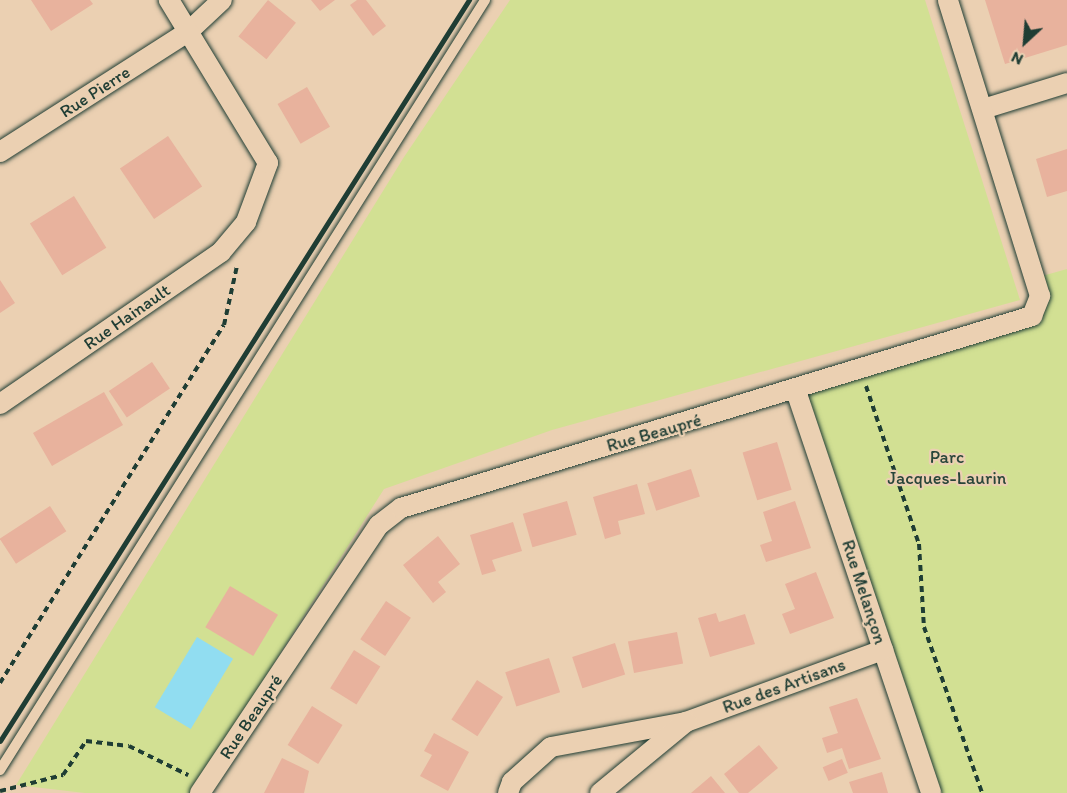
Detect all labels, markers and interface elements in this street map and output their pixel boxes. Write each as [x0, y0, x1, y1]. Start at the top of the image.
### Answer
north arrow [995, 12, 1055, 72]
text: N [1008, 48, 1026, 70]
street label: Rue Pierre [56, 61, 134, 123]
street label: Rue Hainault [79, 279, 175, 355]
street label: Rue Beaupré [604, 409, 704, 457]
park label: Parc Jacques-Laurin [888, 447, 1006, 490]
street label: Rue Melançon [837, 538, 891, 646]
street label: Rue des Artisans [720, 654, 848, 718]
street label: Rue Beaupré [215, 671, 287, 763]

